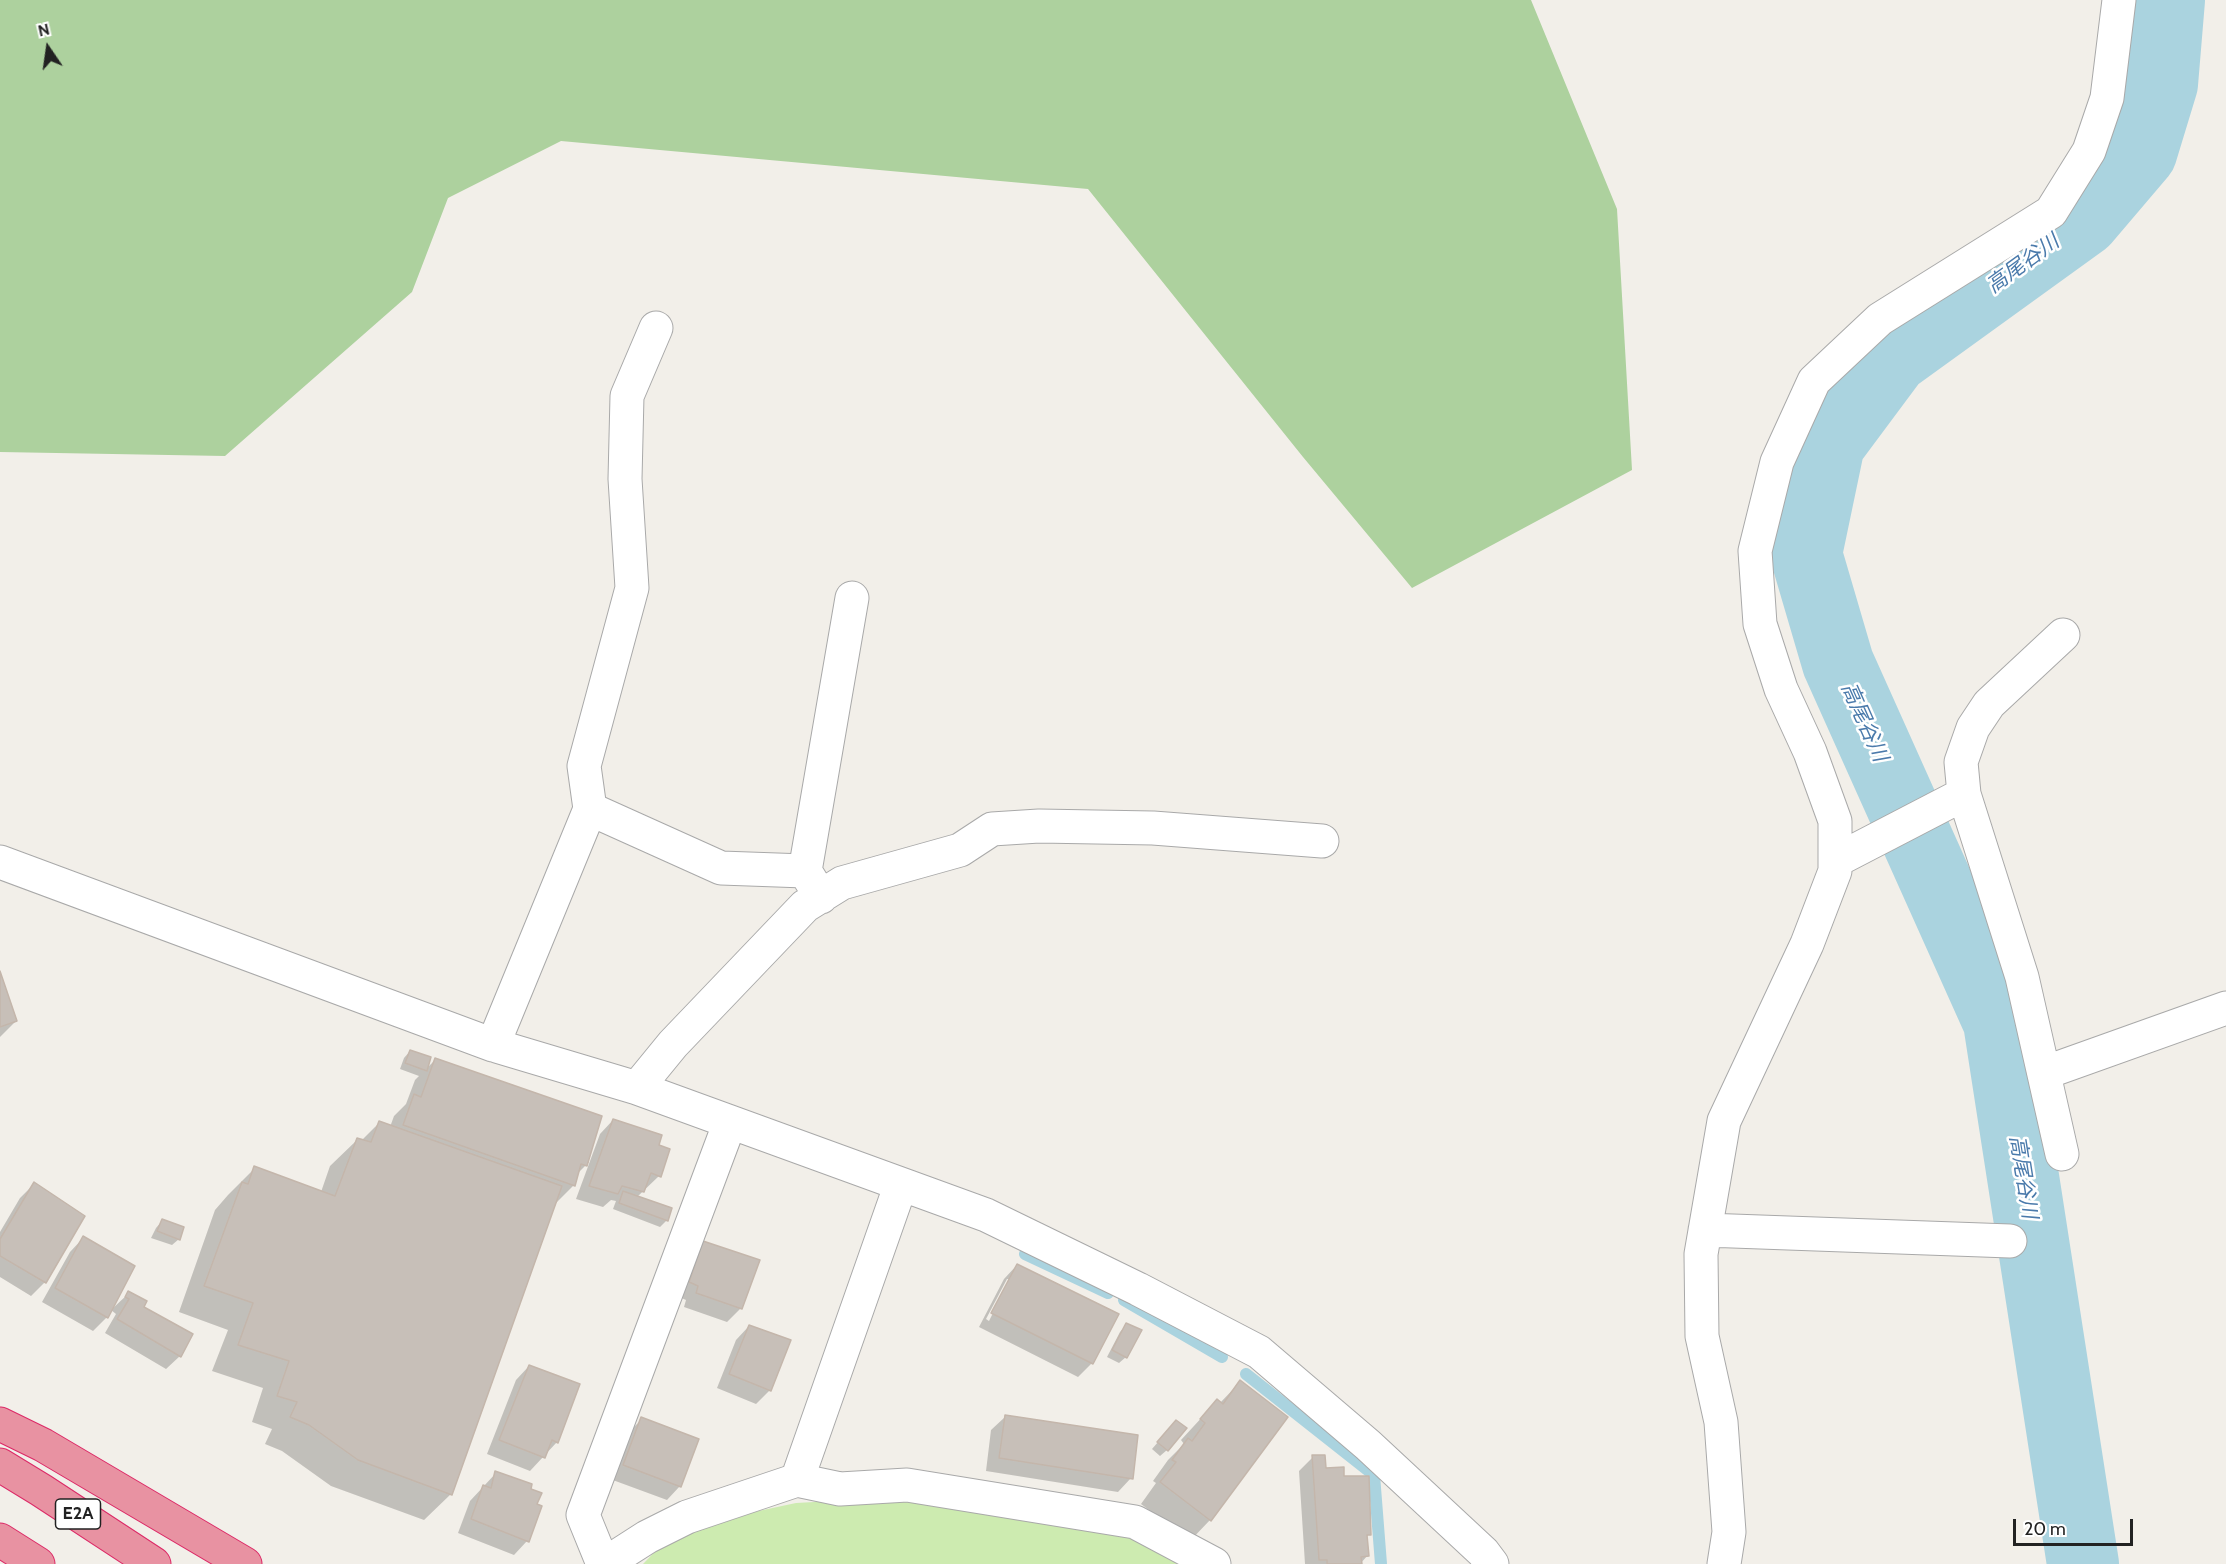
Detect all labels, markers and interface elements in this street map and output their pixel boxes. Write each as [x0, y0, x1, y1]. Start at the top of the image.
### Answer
north arrow [18, 18, 78, 78]
text: N [36, 19, 51, 41]
water label: 高尾谷川 [1982, 229, 2064, 299]
water label: 高尾谷川 [1835, 679, 1893, 765]
water label: 高尾谷川 [2004, 1134, 2042, 1220]
road number: E2A [56, 1499, 100, 1529]
scale bar [2016, 1507, 2136, 1545]
text: 20 m [2024, 1518, 2066, 1540]

